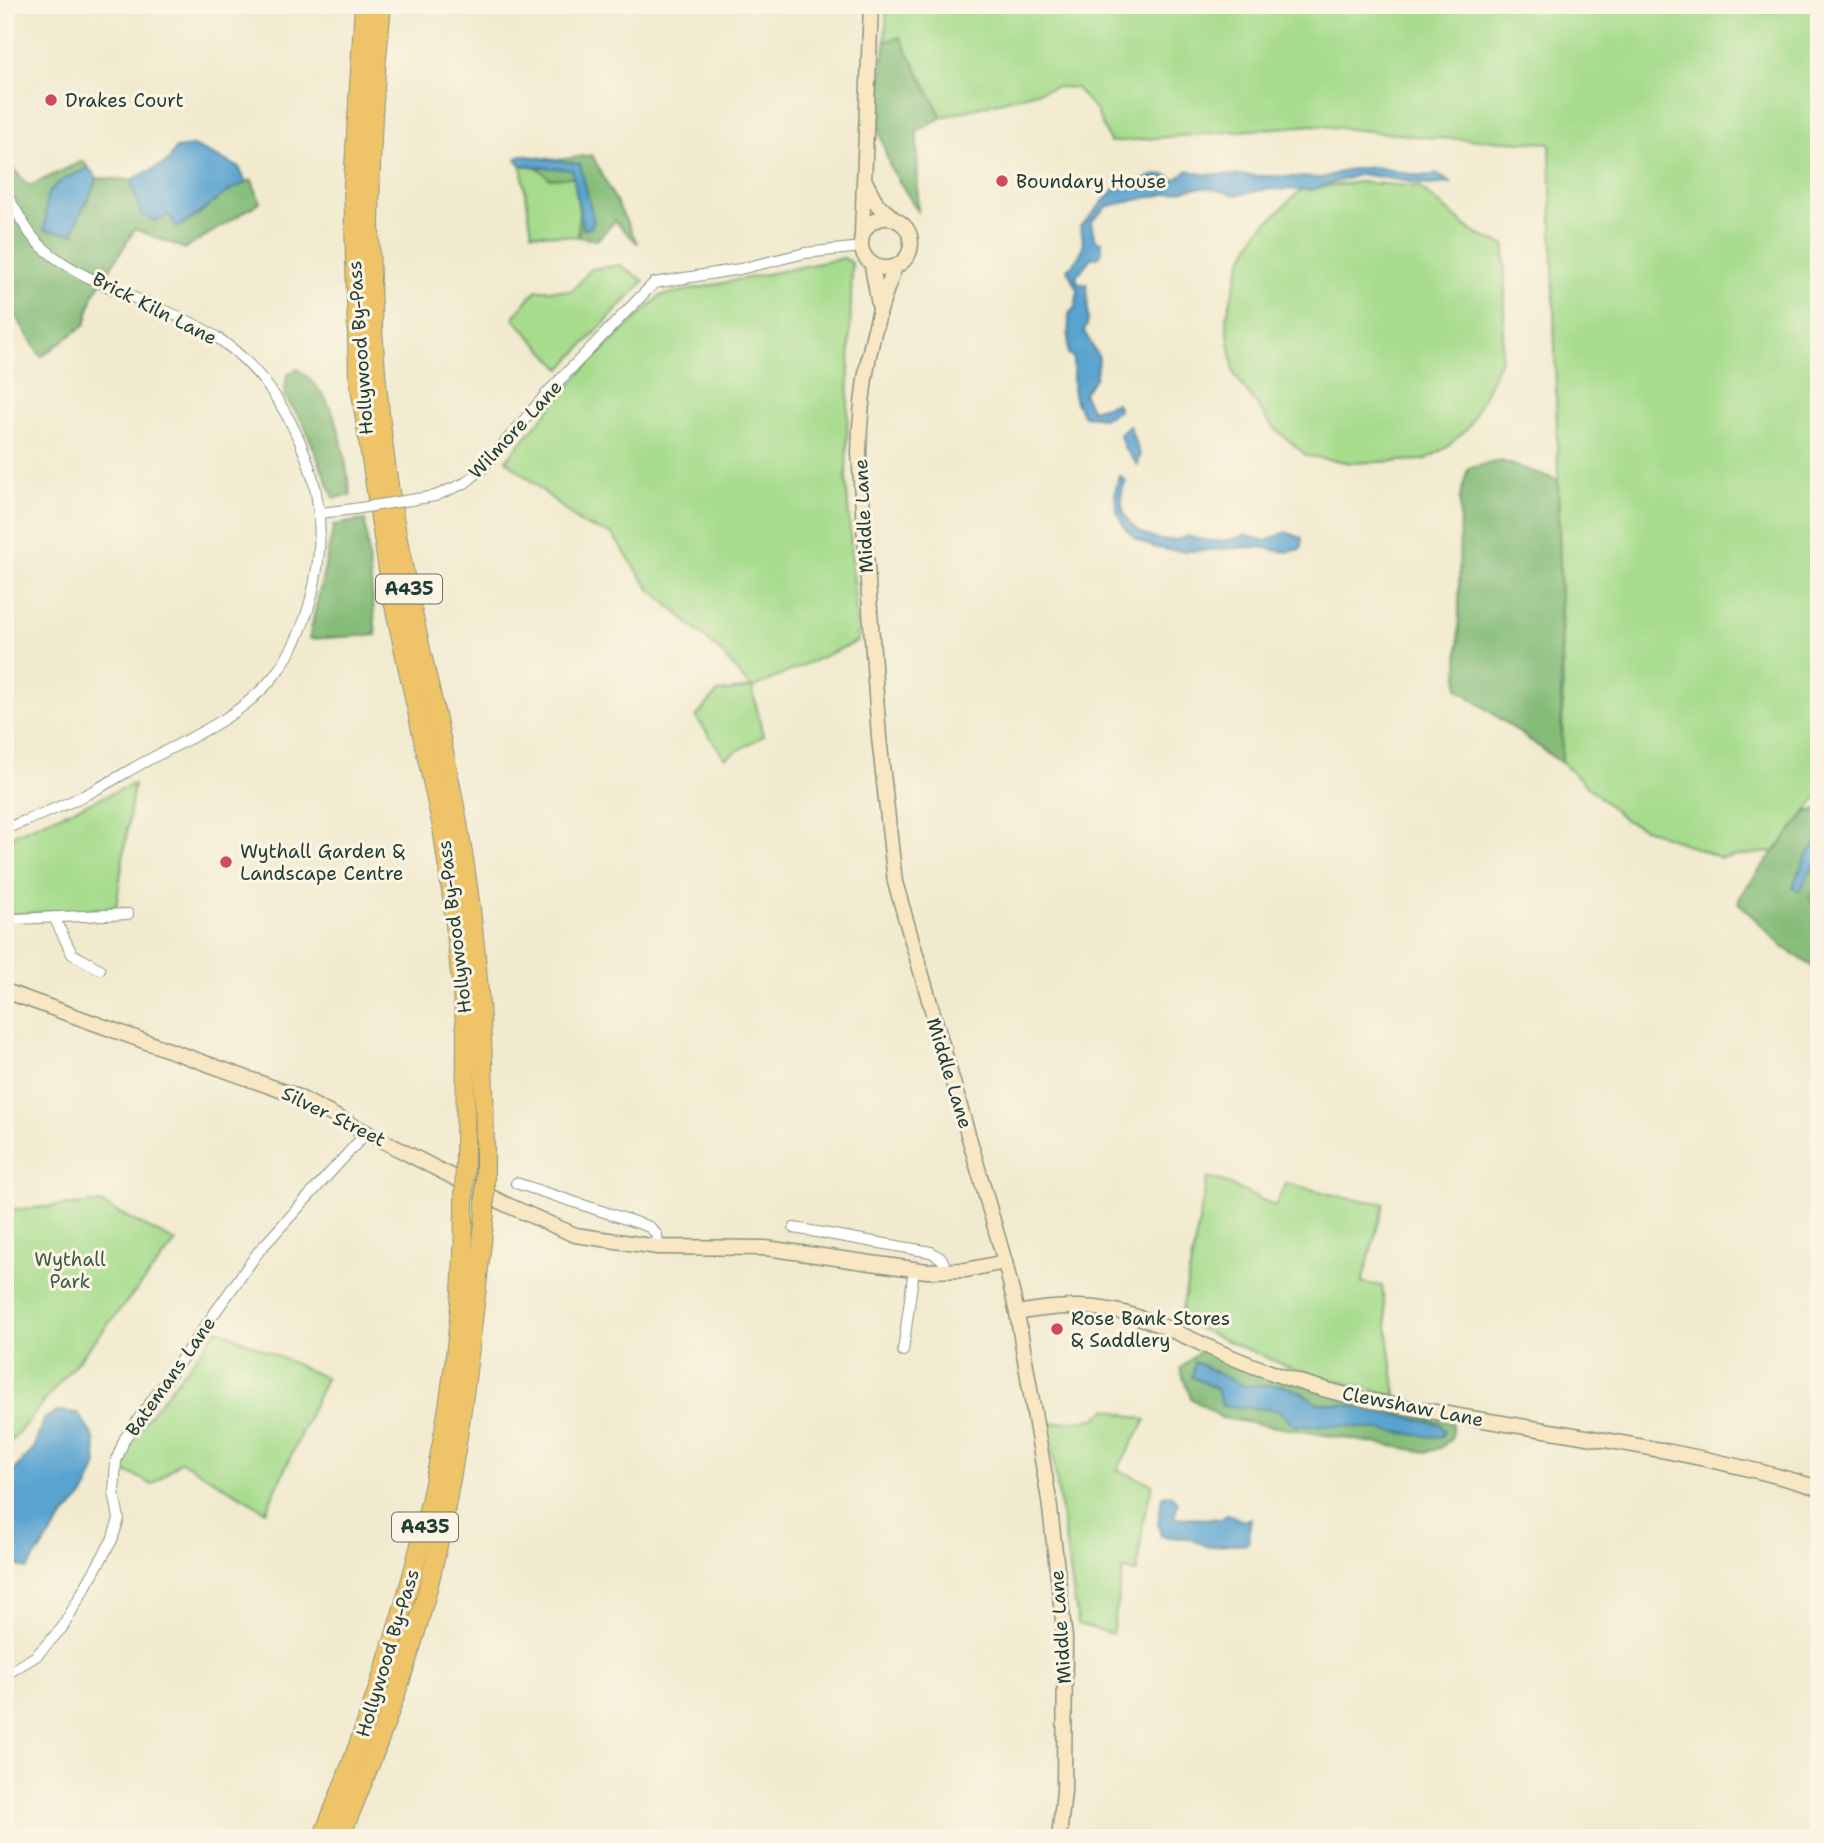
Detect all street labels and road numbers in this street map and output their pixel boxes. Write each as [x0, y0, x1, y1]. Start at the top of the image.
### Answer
street label: Hollywood By-Pass [342, 260, 379, 436]
street label: Brick Kiln Lane [88, 266, 221, 351]
street label: Wilmore Lane [463, 375, 568, 484]
street label: Middle Lane [848, 458, 879, 574]
road number: A435 [376, 574, 442, 604]
street label: Hollywood By-Pass [431, 839, 478, 1015]
street label: Middle Lane [921, 1015, 978, 1131]
street label: Silver Street [278, 1081, 390, 1152]
street label: Batemans Lane [120, 1311, 221, 1441]
street label: Clewshaw Lane [1340, 1381, 1486, 1432]
road number: A435 [392, 1512, 458, 1542]
street label: Hollywood By-Pass [350, 1566, 425, 1740]
street label: Middle Lane [1044, 1569, 1077, 1685]

